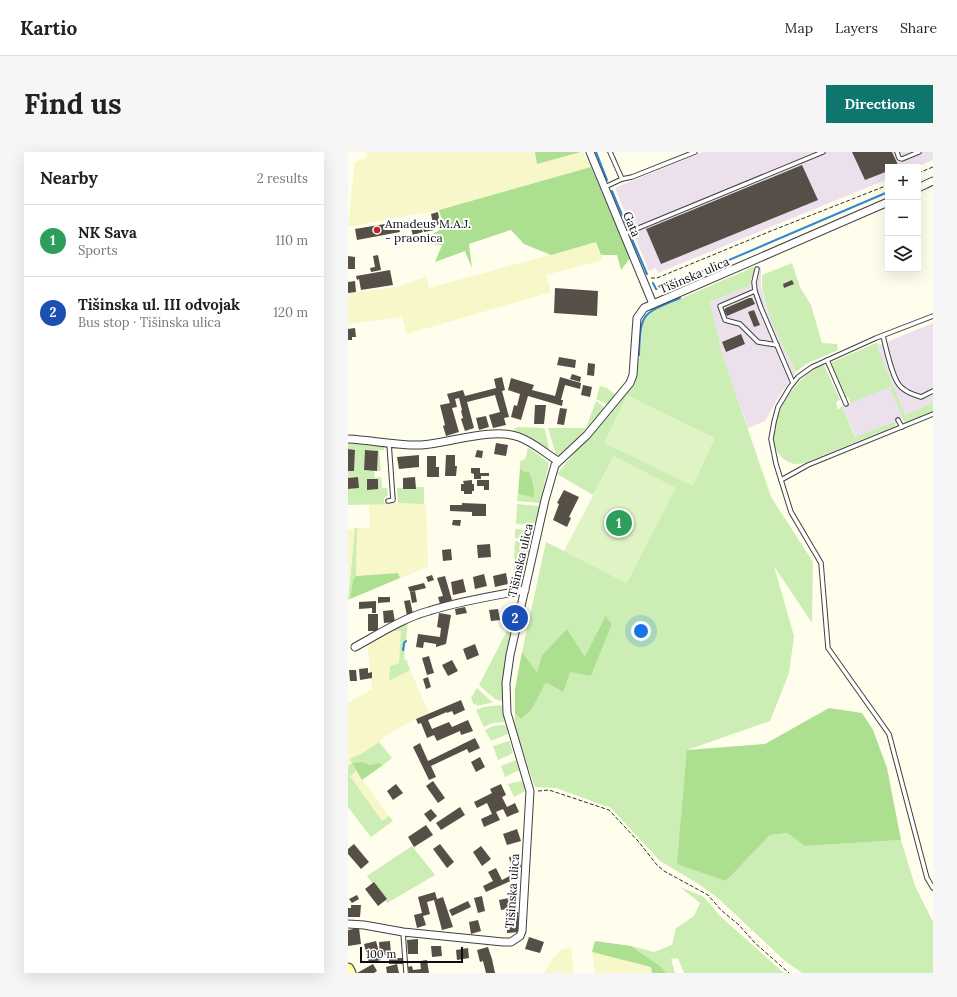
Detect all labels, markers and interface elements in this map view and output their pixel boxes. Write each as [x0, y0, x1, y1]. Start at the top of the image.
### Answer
text: Kartio [20, 16, 77, 40]
text: Map [785, 19, 813, 37]
text: Layers [835, 19, 878, 37]
text: Share [900, 19, 937, 37]
button: Directions [826, 85, 933, 123]
text: Find us [24, 86, 122, 122]
map controls [885, 164, 921, 272]
button: + [885, 164, 921, 200]
text: Nearby [40, 167, 98, 189]
text: 2 results [257, 170, 308, 187]
button: − [885, 200, 921, 236]
street label: Gata [620, 209, 644, 239]
place label: Amadeus M.A.J. - praonica [384, 216, 471, 245]
text: NK Sava [78, 223, 137, 242]
marker: Amadeus M.A.J. - praonica [372, 225, 382, 235]
text: 1 [50, 232, 56, 249]
text: 110 m [275, 232, 308, 249]
button: layers [885, 236, 921, 272]
text: Sports [78, 242, 117, 259]
street label: Tišinska ulica [657, 253, 731, 297]
text: Tišinska ul. III odvojak [78, 295, 240, 314]
text: 2 [50, 304, 56, 321]
text: 120 m [273, 304, 308, 321]
text: Bus stop · Tišinska ulica [78, 314, 221, 331]
pin: 1 [606, 508, 632, 538]
street label: Tišinska ulica [504, 522, 536, 598]
pin: 2 [502, 603, 528, 633]
your location [631, 621, 651, 641]
street label: Tišinska ulica [502, 853, 522, 929]
scale bar [360, 945, 463, 964]
text: 100 m [366, 947, 396, 961]

